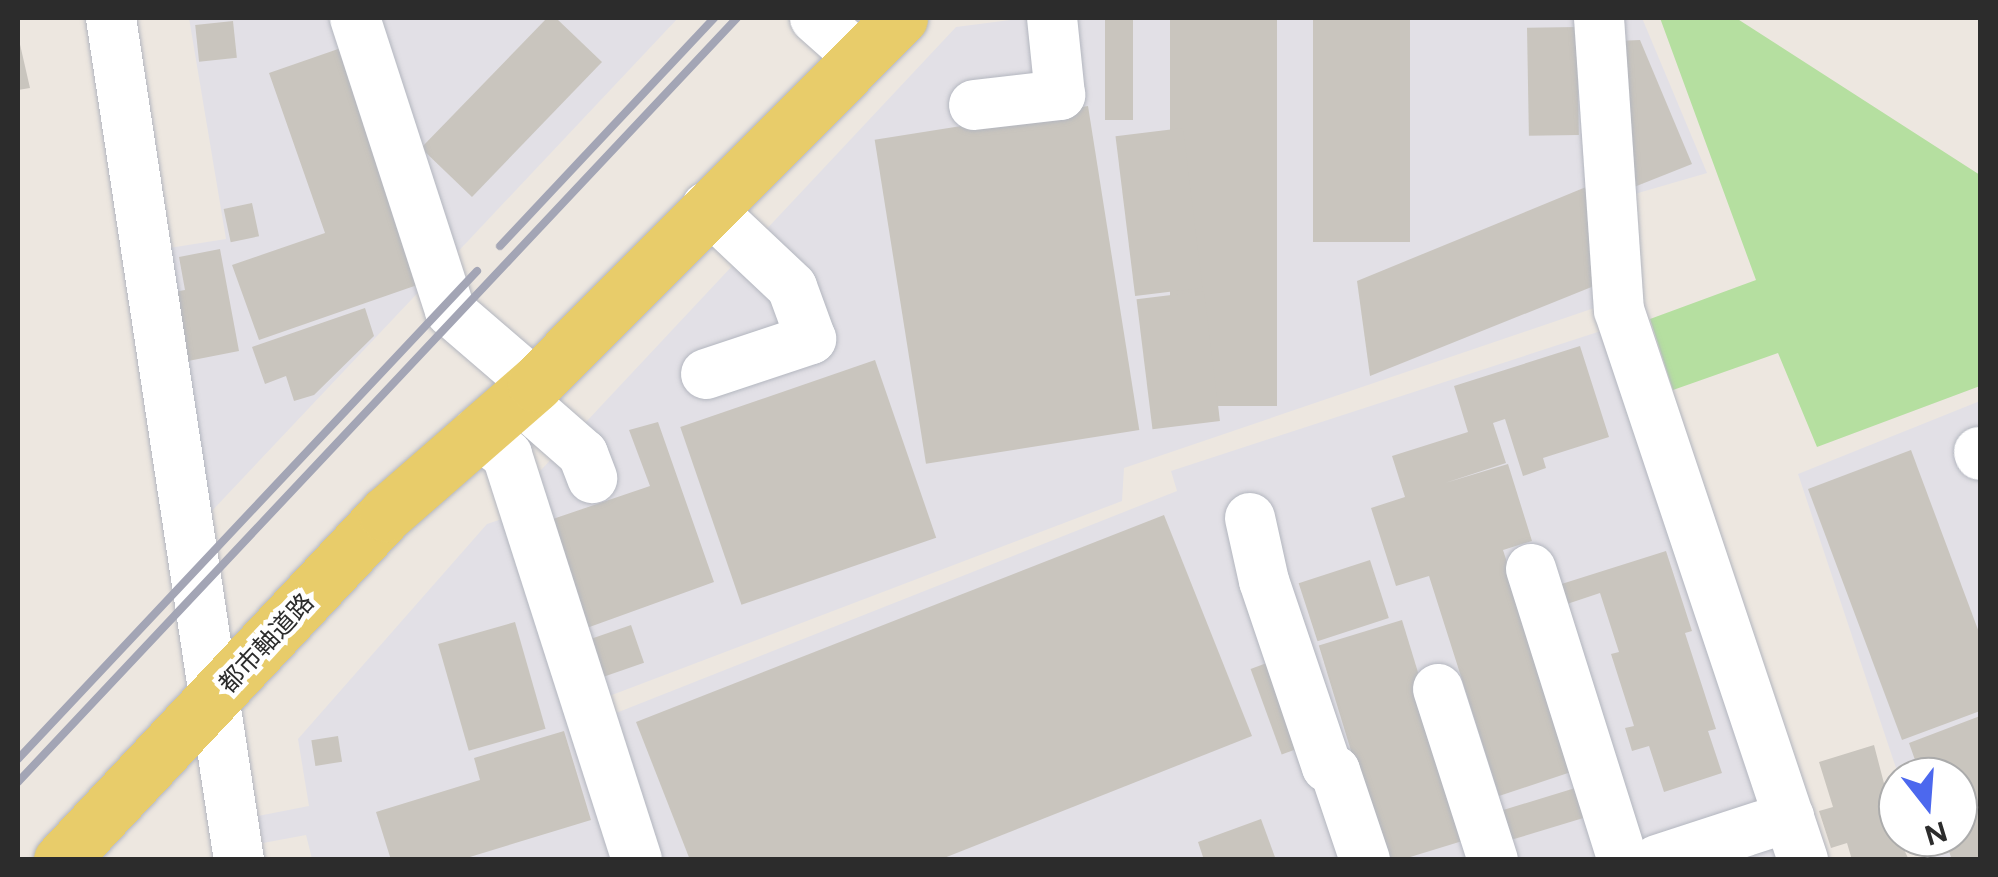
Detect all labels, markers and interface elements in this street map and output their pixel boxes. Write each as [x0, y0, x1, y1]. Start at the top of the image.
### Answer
street label: 都市軸道路 [212, 587, 320, 699]
north arrow [1878, 757, 1978, 857]
text: N [1921, 814, 1952, 853]

